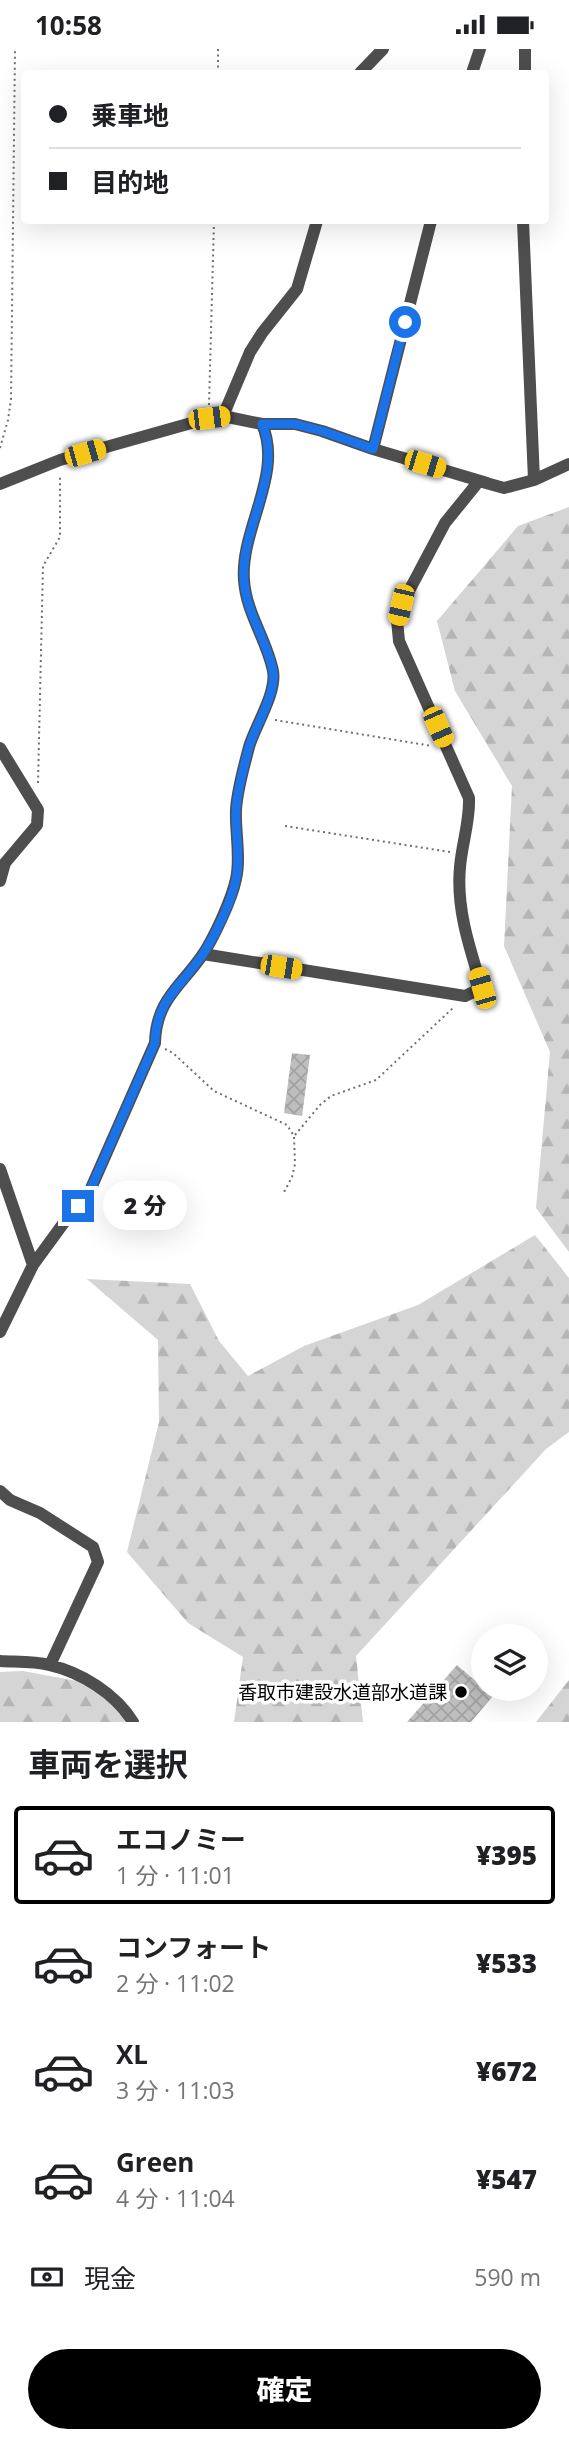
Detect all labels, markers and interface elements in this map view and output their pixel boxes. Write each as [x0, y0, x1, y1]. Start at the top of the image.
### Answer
text: 10:58 [35, 7, 102, 43]
text: 乗車地 [91, 97, 169, 133]
text: 目的地 [91, 164, 169, 200]
route start [389, 306, 421, 338]
car [187, 405, 232, 431]
car [62, 437, 109, 469]
car [402, 448, 449, 480]
car [387, 582, 416, 628]
car [420, 704, 457, 750]
car [259, 953, 304, 981]
car [467, 965, 498, 1011]
callout: 2 分 [102, 1181, 186, 1231]
text: 2 分 [124, 1189, 166, 1221]
route end [62, 1190, 94, 1222]
map controls [471, 1624, 548, 1701]
button: layers [471, 1624, 548, 1701]
place label: 香取市建設水道部水道課 [238, 1679, 447, 1705]
marker: 香取市建設水道部水道課 [453, 1684, 469, 1700]
text: 車両を選択 [28, 1742, 188, 1785]
text: エコノミー [116, 1821, 246, 1857]
icon: car [32, 1824, 95, 1887]
text: ¥395 [476, 1837, 537, 1873]
text: 1 分 · 11:01 [116, 1859, 235, 1891]
text: コンフォート [116, 1929, 271, 1965]
icon: car [32, 1932, 95, 1995]
text: ¥533 [476, 1945, 537, 1981]
text: 2 分 · 11:02 [116, 1967, 235, 1999]
text: XL [116, 2036, 148, 2072]
icon: car [32, 2040, 95, 2103]
text: ¥672 [476, 2053, 537, 2089]
text: 3 分 · 11:03 [116, 2074, 235, 2106]
text: Green [116, 2144, 194, 2180]
icon: car [32, 2148, 95, 2211]
text: ¥547 [476, 2161, 537, 2197]
text: 4 分 · 11:04 [116, 2182, 235, 2214]
icon: cash [28, 2258, 66, 2296]
text: 現金 [84, 2260, 136, 2296]
text: 590 m [474, 2261, 541, 2293]
button: 確定 [28, 2349, 541, 2429]

